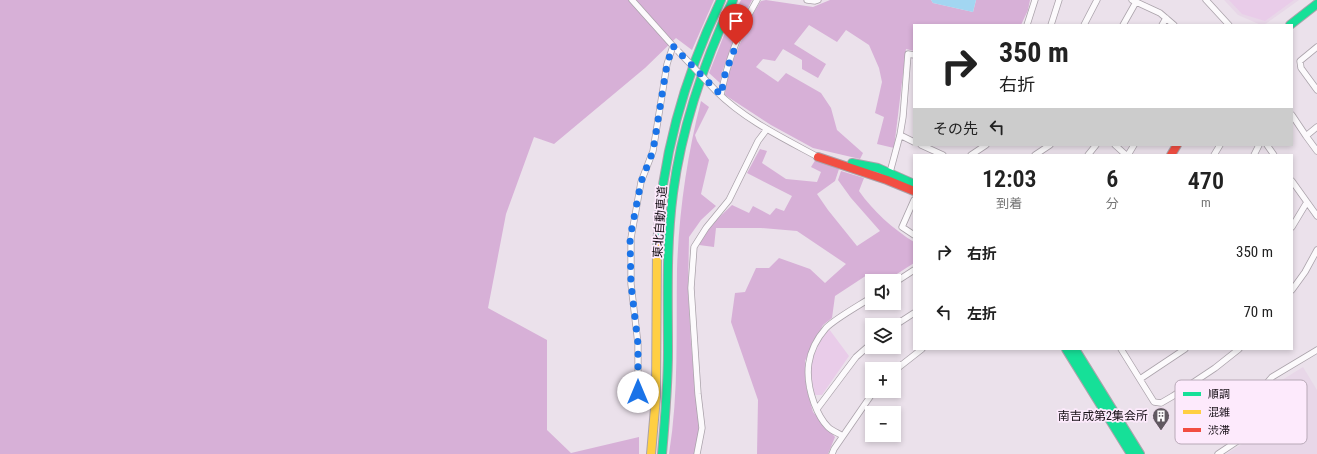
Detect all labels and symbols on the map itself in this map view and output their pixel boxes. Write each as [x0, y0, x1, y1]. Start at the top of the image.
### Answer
pin [719, 4, 753, 45]
street label: 東北自動車道 [651, 186, 669, 258]
position arrow [617, 371, 659, 413]
legend [1175, 380, 1307, 444]
text: 順調 [1208, 388, 1230, 401]
building icon: 南吉成第2集会所 [1151, 406, 1171, 431]
text: 混雑 [1208, 406, 1230, 419]
place label: 南吉成第2集会所 [1058, 409, 1148, 423]
text: 渋滞 [1208, 424, 1230, 437]

